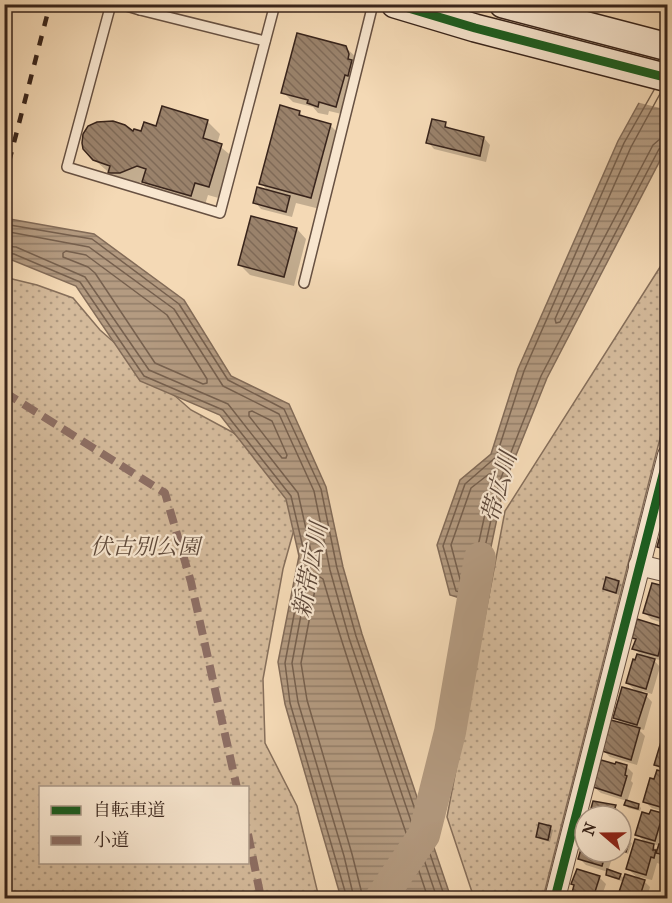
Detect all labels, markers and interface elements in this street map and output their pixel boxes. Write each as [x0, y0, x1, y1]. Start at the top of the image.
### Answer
water label: 帯広川 [476, 446, 523, 525]
water label: 新帯広川 [287, 517, 333, 620]
park label: 伏古別公園 [90, 534, 203, 560]
legend [39, 786, 249, 864]
text: 自転車道 [93, 800, 165, 821]
north arrow [573, 804, 633, 864]
text: N [578, 819, 601, 838]
text: 小道 [93, 830, 129, 851]

